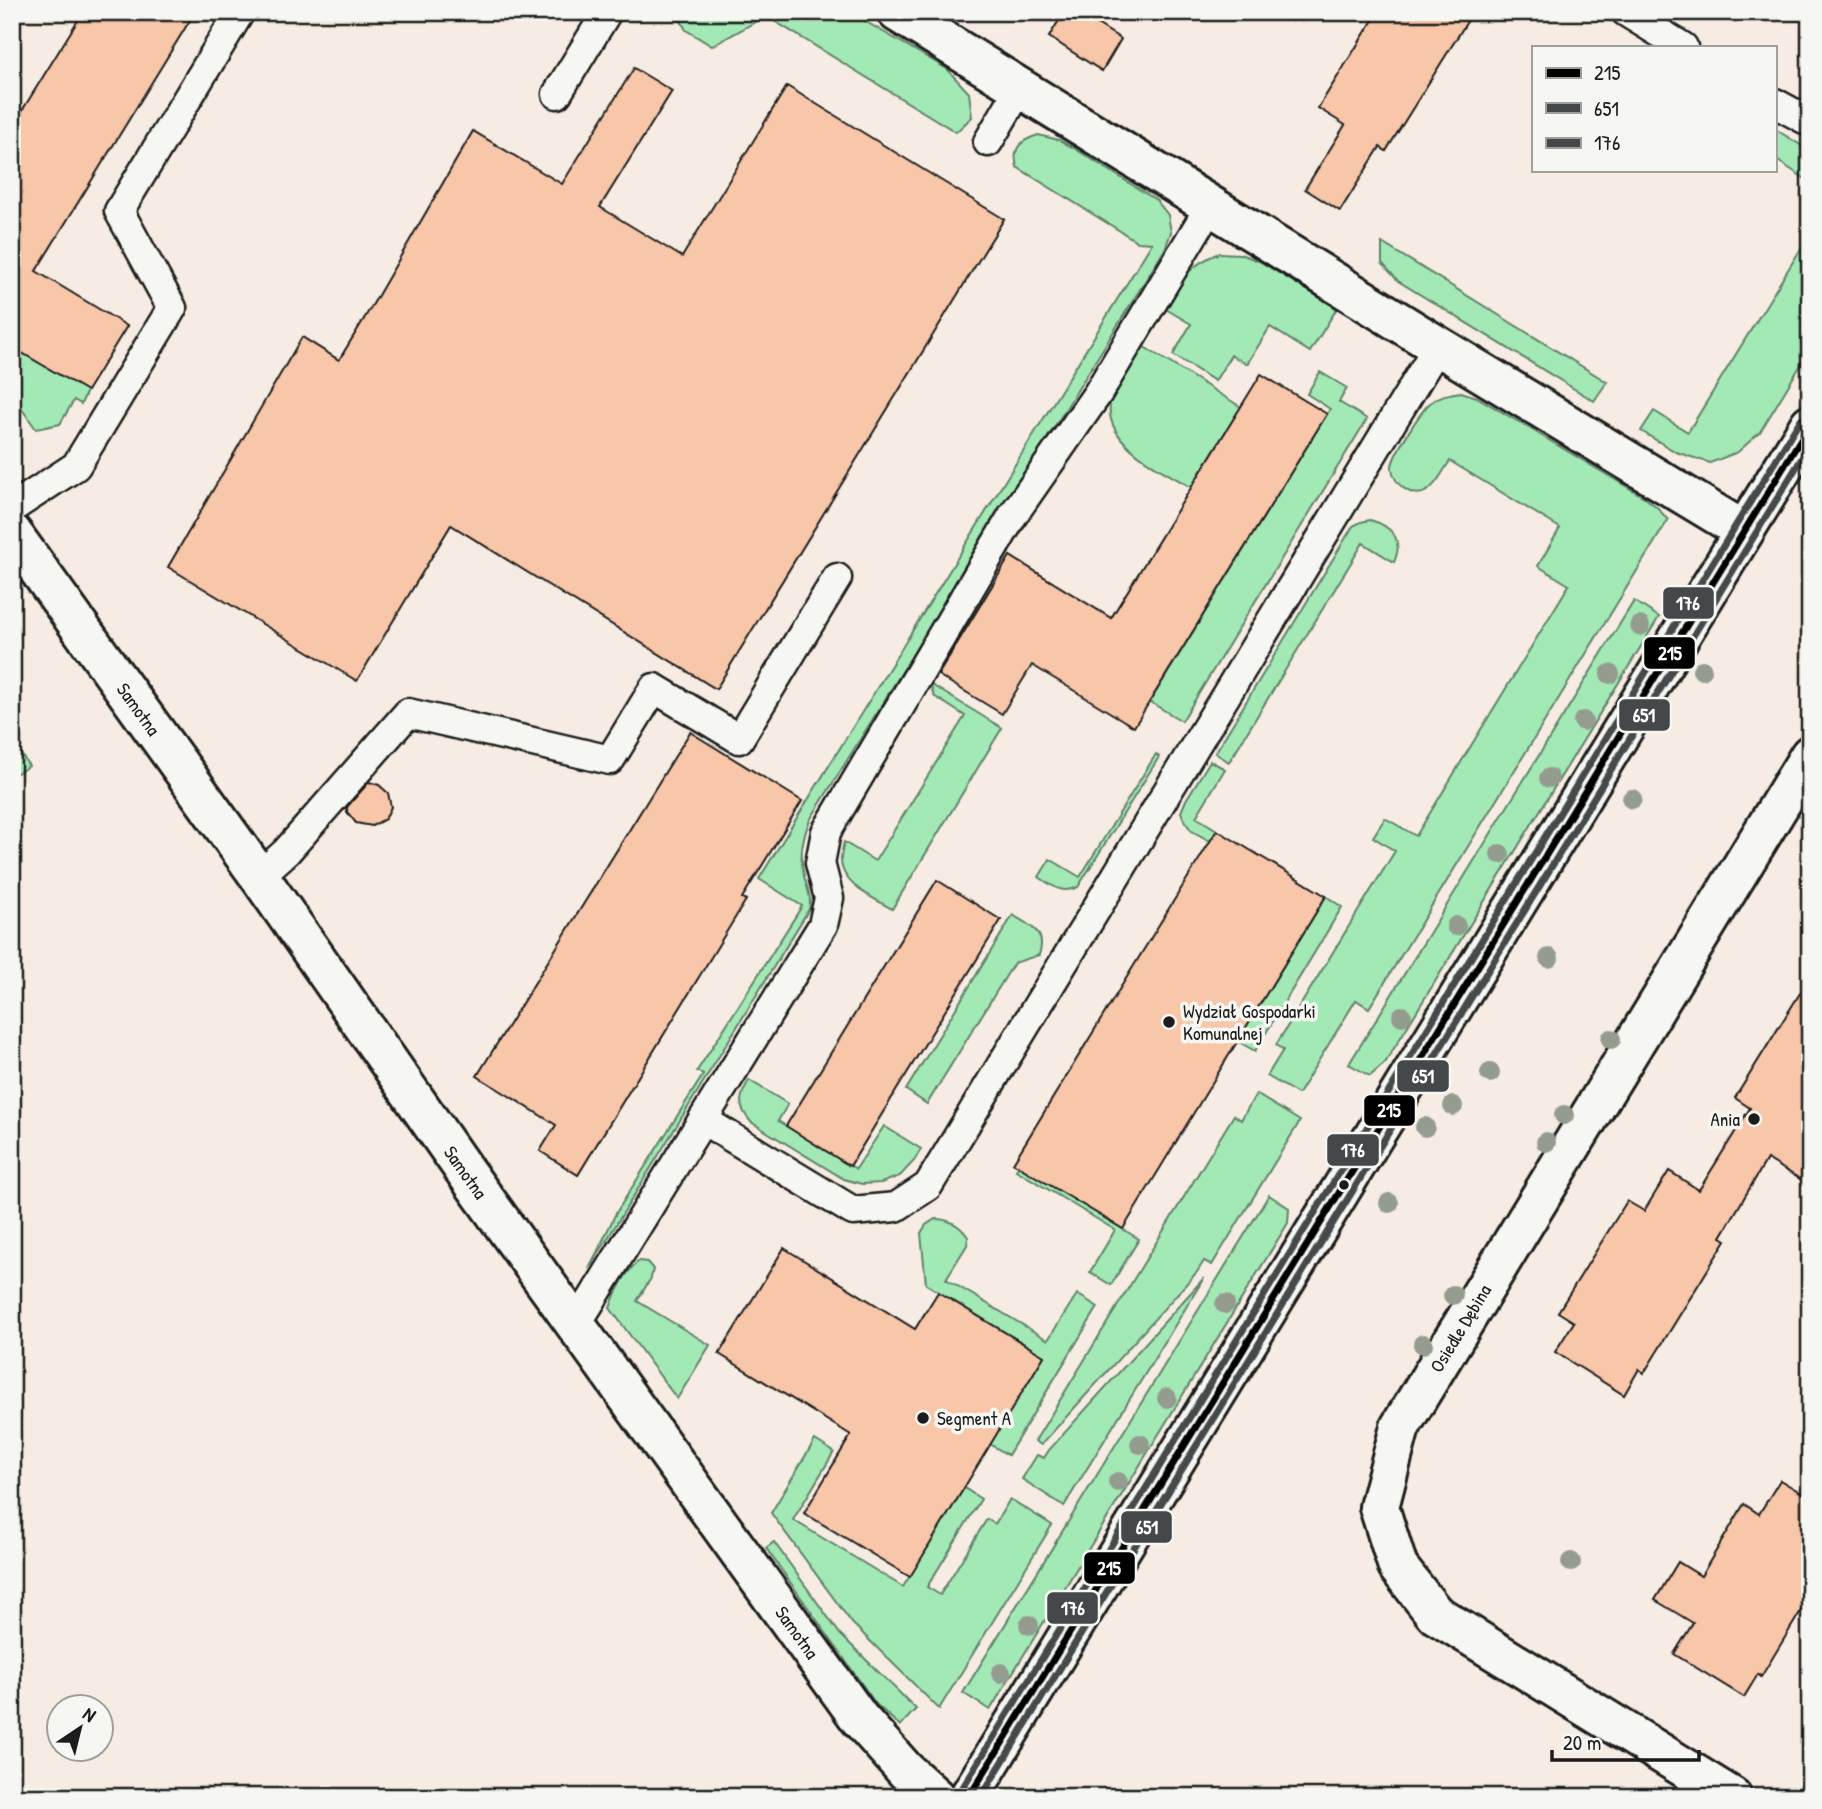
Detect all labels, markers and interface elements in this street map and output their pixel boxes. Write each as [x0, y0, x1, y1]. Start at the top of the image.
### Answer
legend [1532, 46, 1776, 172]
text: 215 [1594, 58, 1620, 87]
text: 651 [1594, 94, 1619, 123]
text: 176 [1594, 128, 1620, 157]
line badge: 176 [1662, 586, 1715, 620]
text: 176 [1676, 590, 1700, 616]
line badge: 215 [1643, 636, 1696, 670]
text: 215 [1658, 640, 1683, 666]
street label: Samotna [111, 677, 167, 741]
line badge: 651 [1618, 698, 1671, 732]
text: 651 [1633, 702, 1655, 728]
place label: Wydział Gospodarki Komunalnej [1183, 998, 1316, 1046]
marker: Wydział Gospodarki Komunalnej [1161, 1014, 1177, 1030]
line badge: 651 [1396, 1059, 1450, 1093]
text: 651 [1412, 1063, 1434, 1089]
line badge: 215 [1363, 1094, 1416, 1127]
text: 215 [1377, 1097, 1402, 1123]
place label: Ania [1710, 1106, 1741, 1132]
marker: Ania [1746, 1111, 1762, 1127]
line badge: 176 [1326, 1133, 1380, 1167]
text: 176 [1341, 1137, 1365, 1163]
street label: Samotna [438, 1141, 494, 1204]
unlabelled marker [1337, 1178, 1351, 1192]
street label: Osiedle Dębina [1423, 1279, 1497, 1377]
place label: Segment A [937, 1405, 1011, 1431]
marker: Segment A [915, 1410, 931, 1426]
line badge: 651 [1120, 1510, 1173, 1544]
text: 651 [1136, 1514, 1158, 1540]
line badge: 215 [1083, 1551, 1136, 1585]
text: 215 [1097, 1555, 1122, 1581]
line badge: 176 [1046, 1591, 1099, 1625]
text: 176 [1061, 1595, 1085, 1621]
street label: Samotna [769, 1601, 825, 1664]
north arrow [46, 1694, 116, 1764]
text: N [78, 1701, 101, 1728]
scale bar [1552, 1718, 1700, 1762]
text: 20 m [1563, 1728, 1601, 1757]

